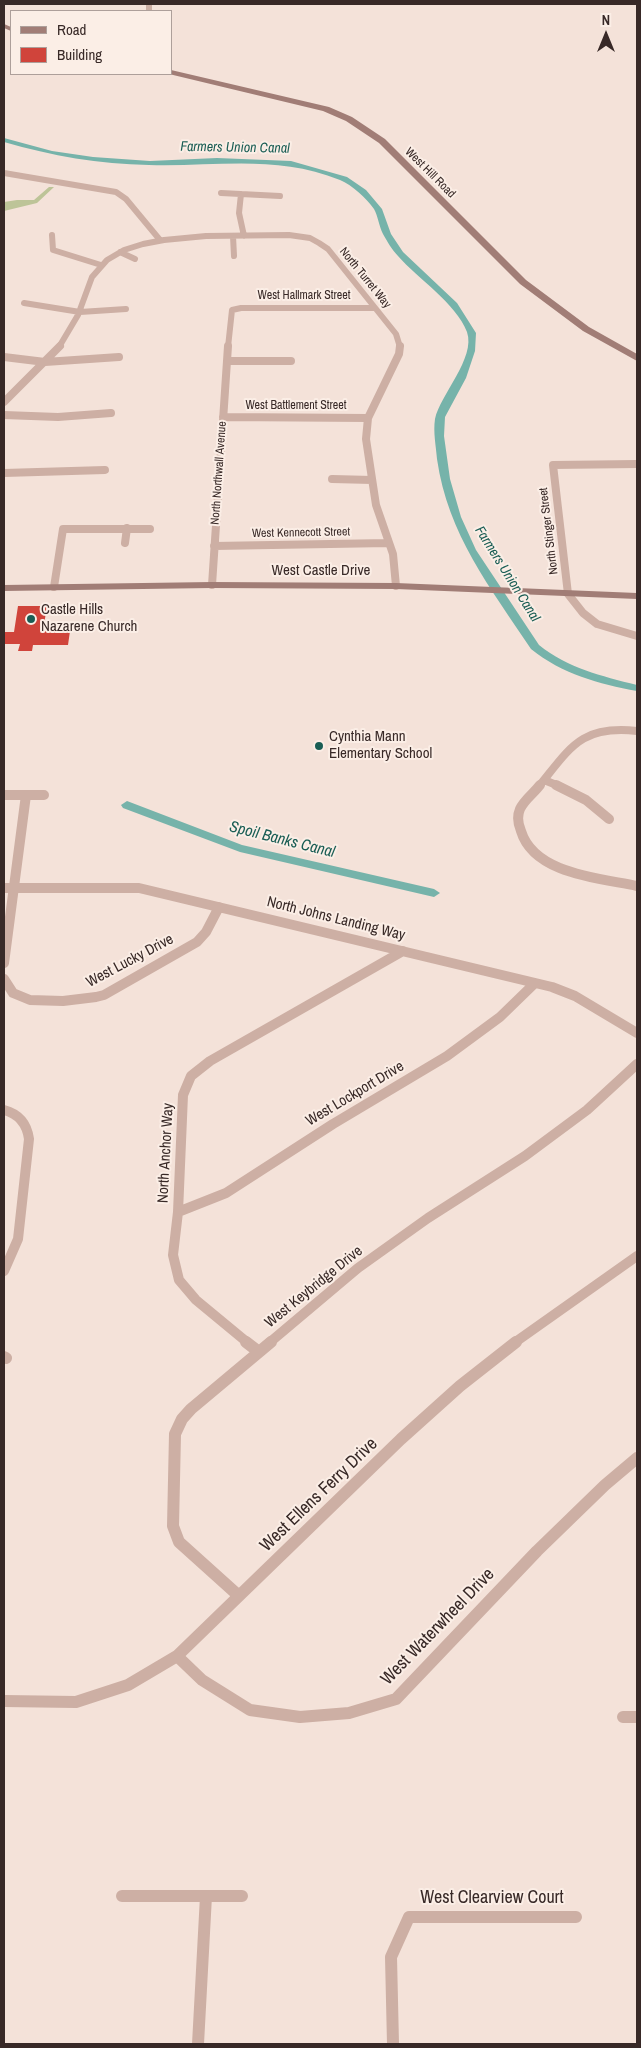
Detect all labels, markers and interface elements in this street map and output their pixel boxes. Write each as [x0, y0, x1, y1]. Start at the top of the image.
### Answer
legend [10, 10, 172, 75]
north arrow [581, 10, 631, 60]
text: N [602, 11, 610, 29]
text: Road [57, 19, 86, 40]
text: Building [57, 44, 102, 65]
water label: Farmers Union Canal [180, 139, 290, 157]
street label: West Hill Road [402, 145, 458, 201]
street label: North Turret Way [336, 245, 394, 311]
street label: West Hallmark Street [258, 289, 350, 303]
street label: West Battlement Street [245, 399, 347, 413]
street label: North Northwall Avenue [208, 421, 230, 525]
street label: North Stinger Street [537, 487, 561, 575]
water label: Farmers Union Canal [471, 523, 543, 625]
street label: West Kennecott Street [252, 525, 350, 541]
street label: West Castle Drive [272, 562, 370, 580]
place label: Castle Hills Nazarene Church [41, 601, 137, 636]
marker: Castle Hills Nazarene Church [25, 613, 37, 625]
place label: Cynthia Mann Elementary School [329, 728, 432, 763]
marker: Cynthia Mann Elementary School [313, 740, 325, 752]
water label: Spoil Banks Canal [227, 818, 337, 862]
street label: North Johns Landing Way [265, 893, 407, 945]
street label: West Lucky Drive [83, 930, 177, 992]
street label: West Lockport Drive [303, 1058, 407, 1130]
street label: North Anchor Way [154, 1103, 178, 1203]
street label: West Keybridge Drive [262, 1242, 366, 1332]
street label: West Ellens Ferry Drive [256, 1433, 382, 1557]
street label: West Waterwheel Drive [377, 1564, 499, 1690]
street label: West Clearview Court [420, 1887, 564, 1909]

